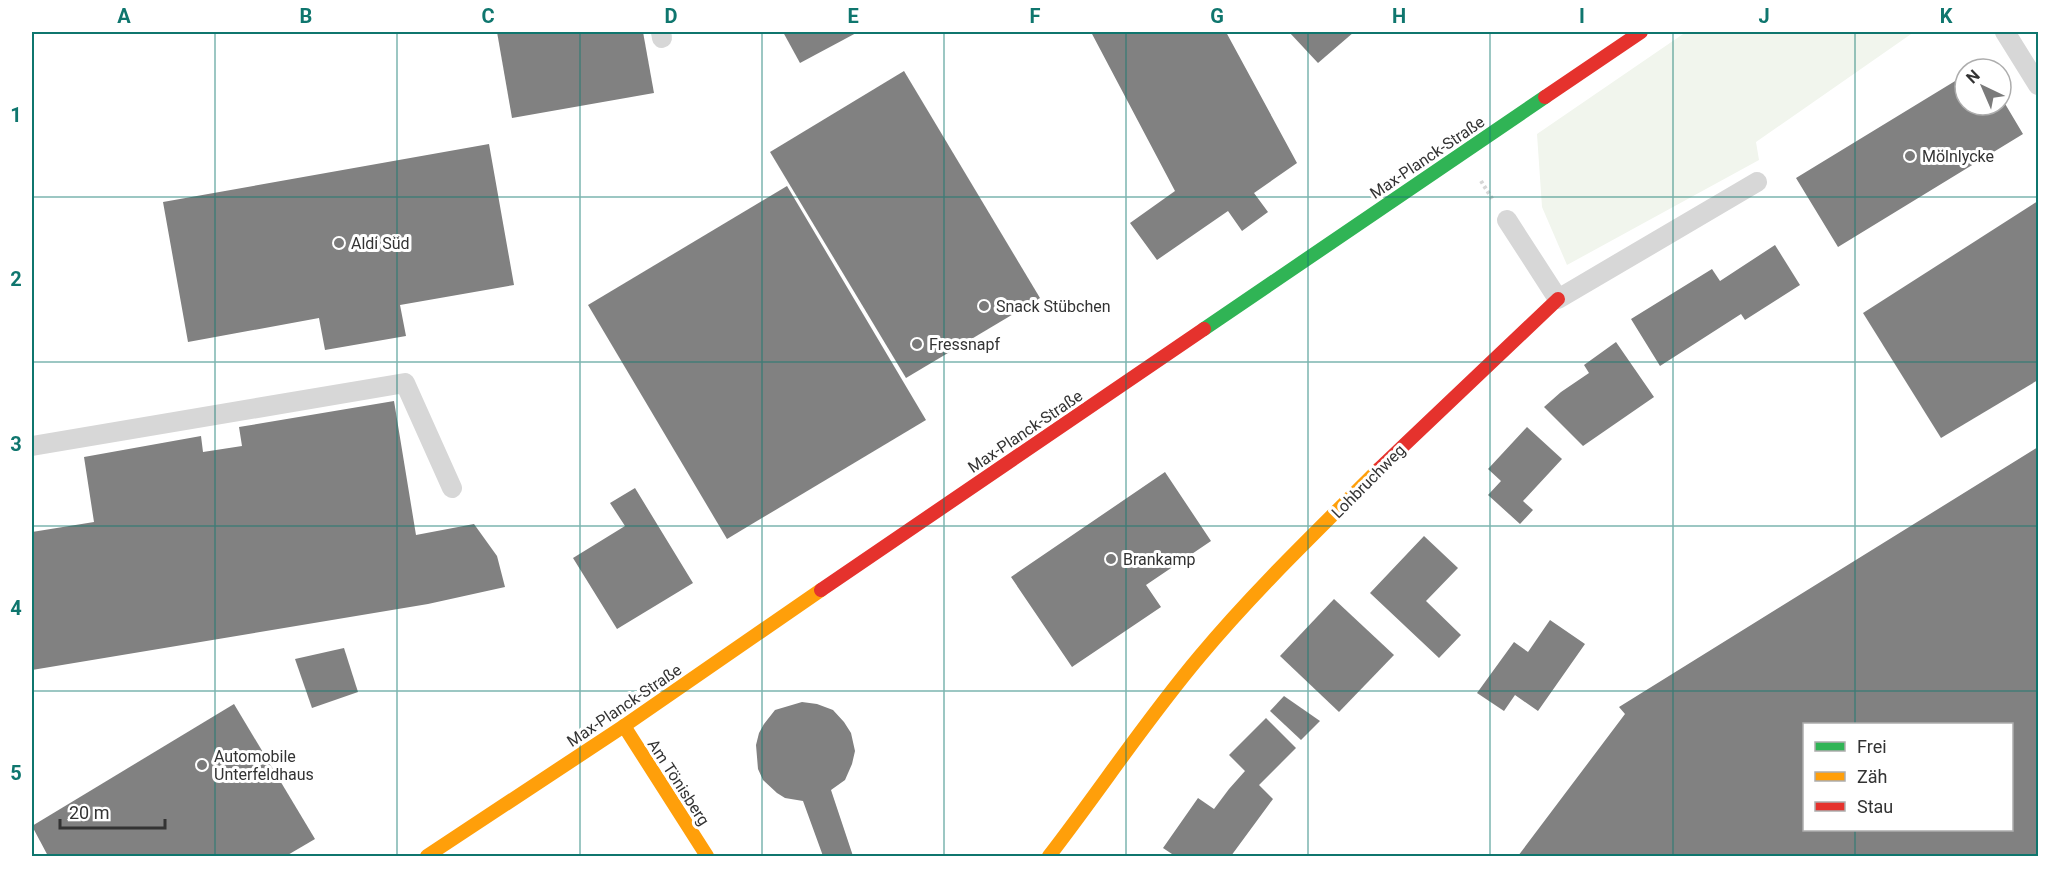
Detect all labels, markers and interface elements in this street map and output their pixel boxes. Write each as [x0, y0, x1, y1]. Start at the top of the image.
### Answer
text: A [117, 4, 131, 28]
text: B [300, 4, 312, 28]
text: C [481, 4, 495, 28]
text: D [665, 4, 678, 28]
text: E [847, 4, 859, 28]
text: F [1030, 4, 1041, 28]
text: G [1210, 4, 1224, 28]
text: H [1392, 4, 1406, 28]
text: I [1579, 4, 1585, 28]
text: J [1758, 4, 1770, 28]
text: K [1940, 4, 1953, 28]
north arrow [1953, 57, 2013, 117]
text: N [1962, 66, 1984, 87]
text: 1 [10, 103, 22, 127]
street label: Max-Planck-Straße [1366, 112, 1488, 203]
place label: Mölnlycke [1922, 147, 1994, 166]
marker: Mölnlycke [1903, 149, 1917, 163]
place label: Aldi Süd [351, 234, 410, 253]
marker: Aldi Süd [332, 236, 346, 250]
text: 2 [10, 267, 22, 291]
place label: Snack Stübchen [996, 297, 1111, 316]
marker: Snack Stübchen [977, 299, 991, 313]
place label: Fressnapf [929, 335, 1000, 354]
marker: Fressnapf [910, 337, 924, 351]
street label: Max-Planck-Straße [964, 386, 1086, 477]
text: 3 [10, 432, 22, 456]
street label: Lohbruchweg [1328, 441, 1409, 522]
place label: Brankamp [1123, 550, 1195, 569]
marker: Brankamp [1104, 552, 1118, 566]
text: 4 [10, 596, 22, 620]
street label: Max-Planck-Straße [563, 660, 685, 751]
legend [1803, 723, 2013, 831]
street label: Am Tönisberg [644, 736, 713, 829]
text: Frei [1857, 736, 1887, 757]
place label: Automobile Unterfeldhaus [214, 747, 314, 784]
marker: Automobile Unterfeldhaus [195, 758, 209, 772]
text: 5 [10, 761, 22, 785]
text: Zäh [1857, 766, 1888, 787]
scale bar [60, 792, 165, 830]
text: Stau [1857, 796, 1893, 817]
text: 20 m [69, 802, 109, 823]

